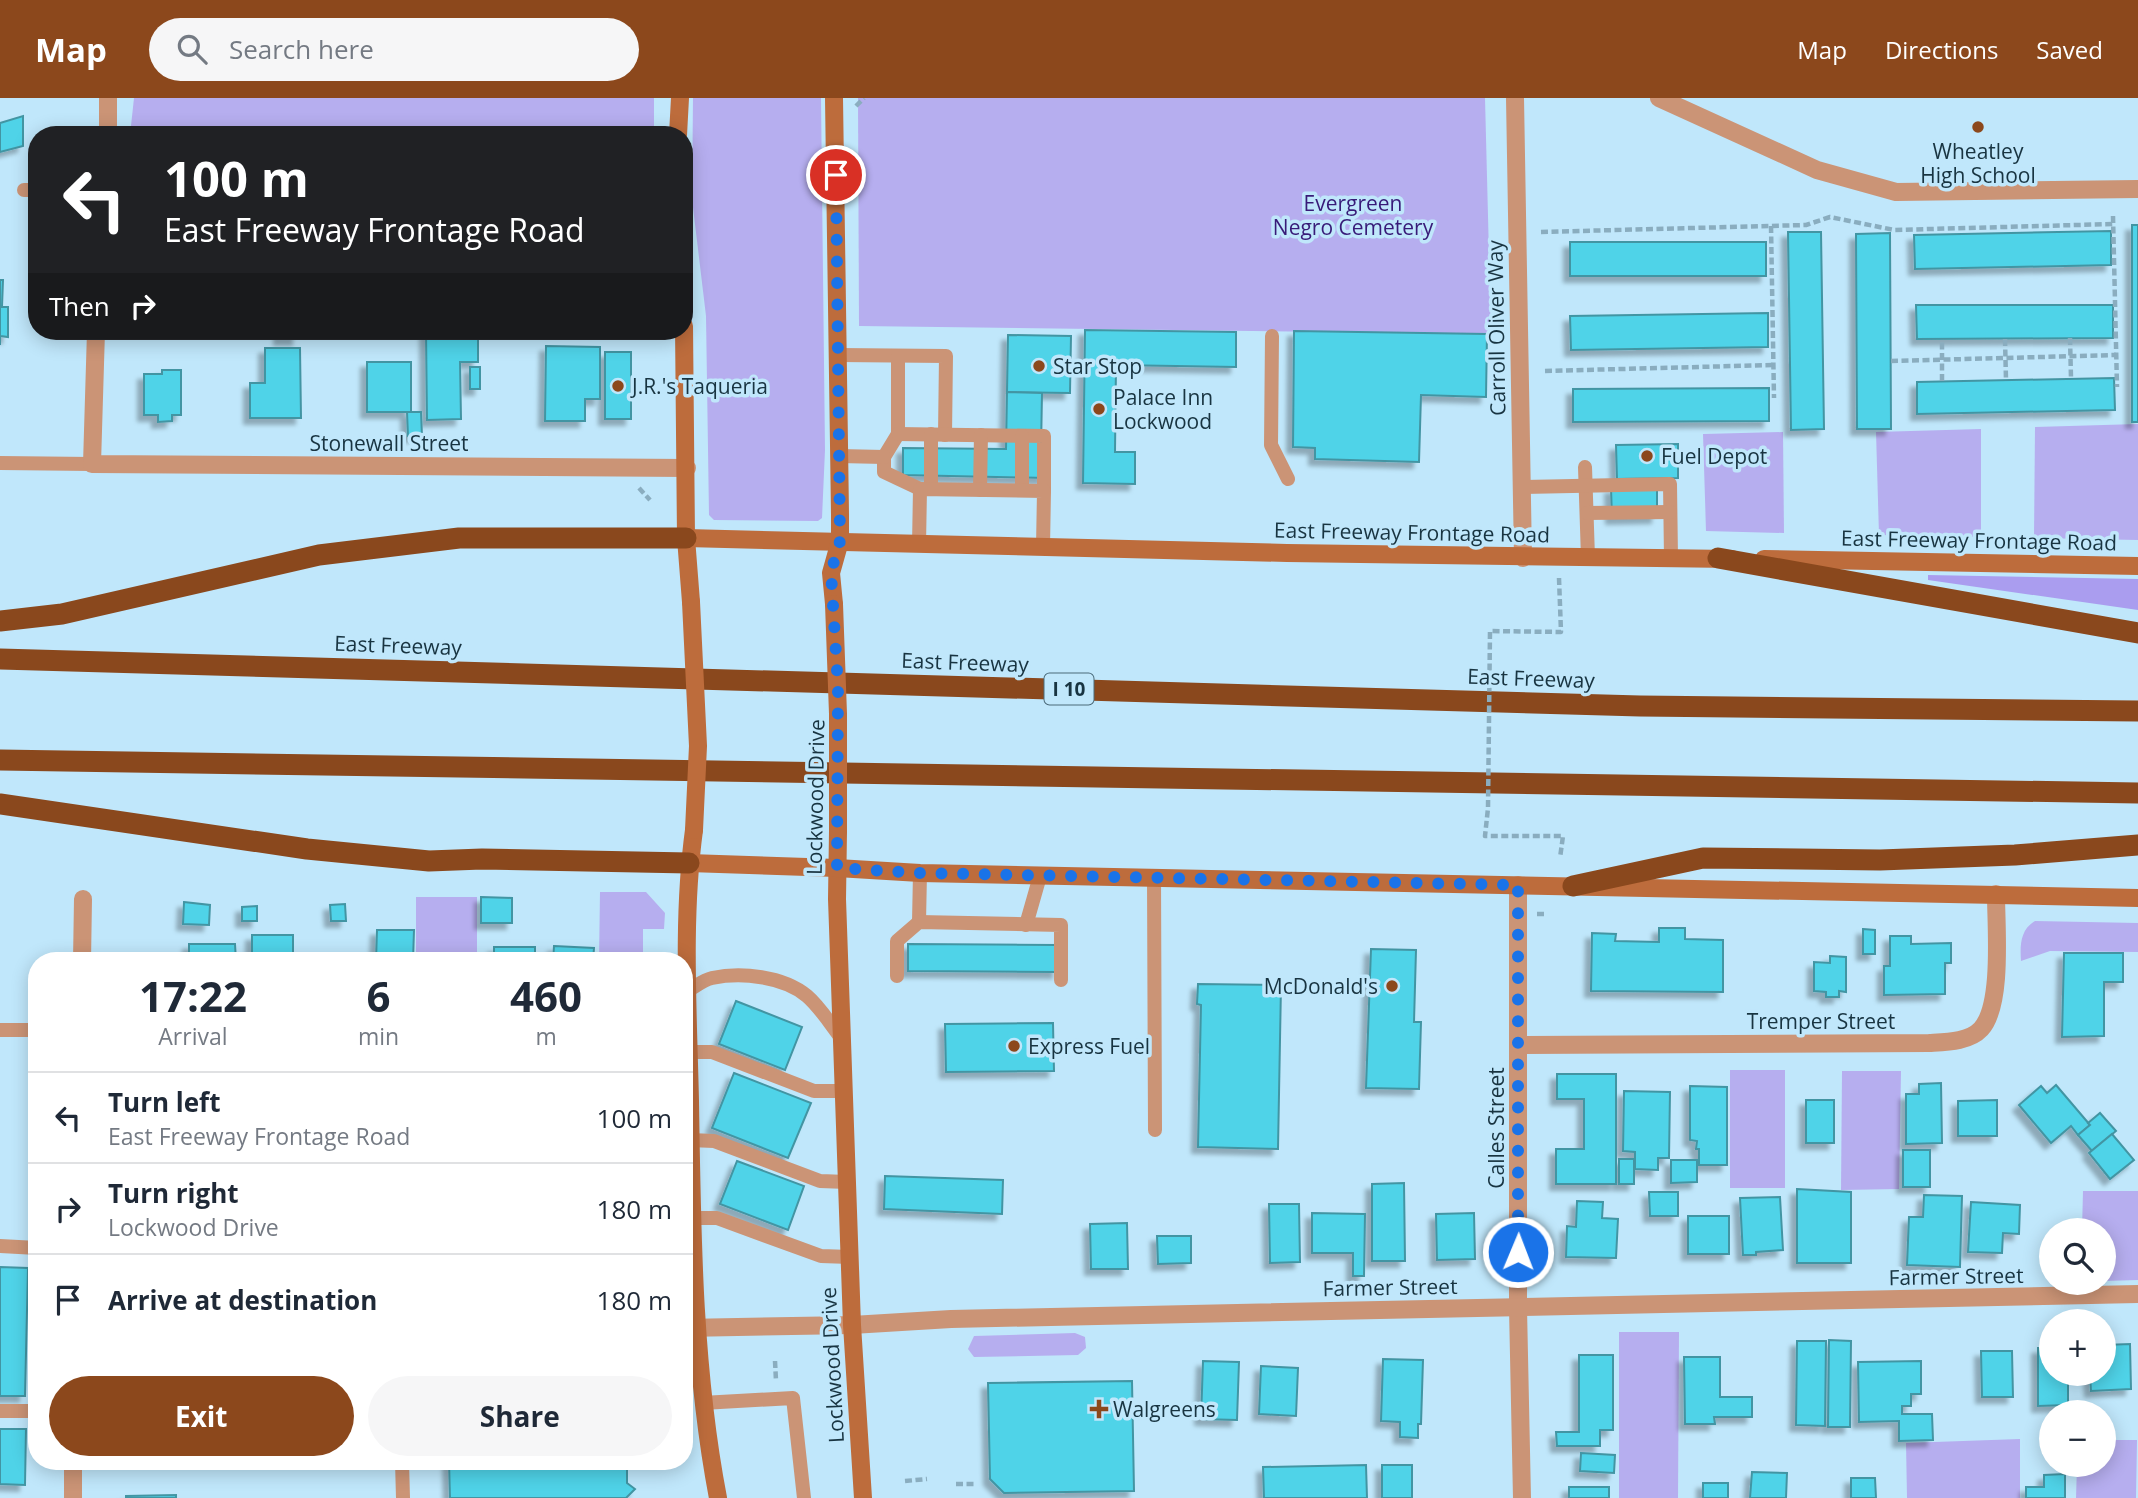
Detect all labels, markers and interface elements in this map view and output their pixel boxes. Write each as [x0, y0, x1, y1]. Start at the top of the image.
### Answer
search box [149, 18, 639, 81]
text: Map [35, 27, 107, 72]
icon: search [173, 30, 211, 68]
text: Search here [229, 31, 374, 67]
text: Map [1797, 33, 1847, 66]
text: Directions [1885, 33, 1998, 66]
text: Saved [2036, 33, 2103, 66]
marker: Wheatley High School [1970, 119, 1986, 135]
place label: Wheatley High School [1920, 137, 2036, 189]
text: 100 m [164, 145, 309, 211]
pin [806, 145, 866, 205]
icon: left [49, 154, 140, 245]
icon: arrive [817, 156, 855, 194]
park label: Evergreen Negro Cemetery [1273, 189, 1434, 241]
text: East Freeway Frontage Road [164, 208, 585, 251]
street label: Carroll Oliver Way [1480, 239, 1512, 416]
icon: right [124, 287, 162, 325]
text: Then [49, 288, 110, 324]
place label: Star Stop [1053, 352, 1142, 380]
marker: Star Stop [1031, 358, 1047, 374]
place label: J.R.'s Taqueria [630, 372, 768, 400]
marker: J.R.'s Taqueria [610, 378, 626, 394]
place label: Palace Inn Lockwood [1113, 383, 1213, 435]
marker: Palace Inn Lockwood [1091, 401, 1107, 417]
street label: Stonewall Street [310, 429, 468, 457]
place label: Fuel Depot [1661, 442, 1767, 470]
marker: Fuel Depot [1639, 448, 1655, 464]
street label: East Freeway Frontage Road [1274, 516, 1550, 548]
street label: East Freeway Frontage Road [1841, 524, 2117, 556]
street label: East Freeway [334, 629, 463, 661]
street label: East Freeway [901, 646, 1030, 678]
street label: East Freeway [1467, 662, 1596, 694]
road number: I 10 [1044, 674, 1094, 704]
street label: Lockwood Drive [800, 719, 830, 875]
text: 17:22 [139, 967, 247, 1024]
text: 6 [366, 967, 391, 1024]
text: 460 [510, 967, 582, 1024]
place label: McDonald's [1264, 972, 1378, 1000]
marker: McDonald's [1384, 978, 1400, 994]
street label: Tremper Street [1747, 1007, 1895, 1035]
text: Arrival [158, 1020, 228, 1052]
text: min [358, 1020, 399, 1052]
text: m [535, 1020, 557, 1052]
place label: Express Fuel [1028, 1032, 1150, 1060]
marker: Express Fuel [1006, 1038, 1022, 1054]
street label: Calles Street [1482, 1067, 1510, 1189]
text: Turn left [108, 1084, 220, 1120]
icon: left [49, 1099, 87, 1137]
text: 100 m [597, 1100, 672, 1136]
text: East Freeway Frontage Road [108, 1120, 410, 1152]
text: Turn right [108, 1175, 239, 1211]
icon: right [49, 1190, 87, 1228]
text: 180 m [597, 1191, 672, 1227]
text: Lockwood Drive [108, 1211, 279, 1243]
position arrow [1481, 1215, 1555, 1289]
map controls [2039, 1218, 2116, 1477]
button: search [2039, 1218, 2116, 1295]
street label: Farmer Street [1888, 1261, 2024, 1291]
street label: Farmer Street [1322, 1272, 1458, 1302]
icon: arrive [49, 1281, 87, 1319]
text: Arrive at destination [108, 1282, 377, 1318]
text: 180 m [597, 1282, 672, 1318]
street label: Lockwood Drive [814, 1286, 850, 1444]
button: + [2039, 1309, 2116, 1386]
button: Exit [49, 1376, 354, 1456]
button: Share [368, 1376, 672, 1456]
place label: Walgreens [1113, 1395, 1216, 1423]
button: − [2039, 1400, 2116, 1477]
marker: Walgreens [1091, 1401, 1107, 1417]

